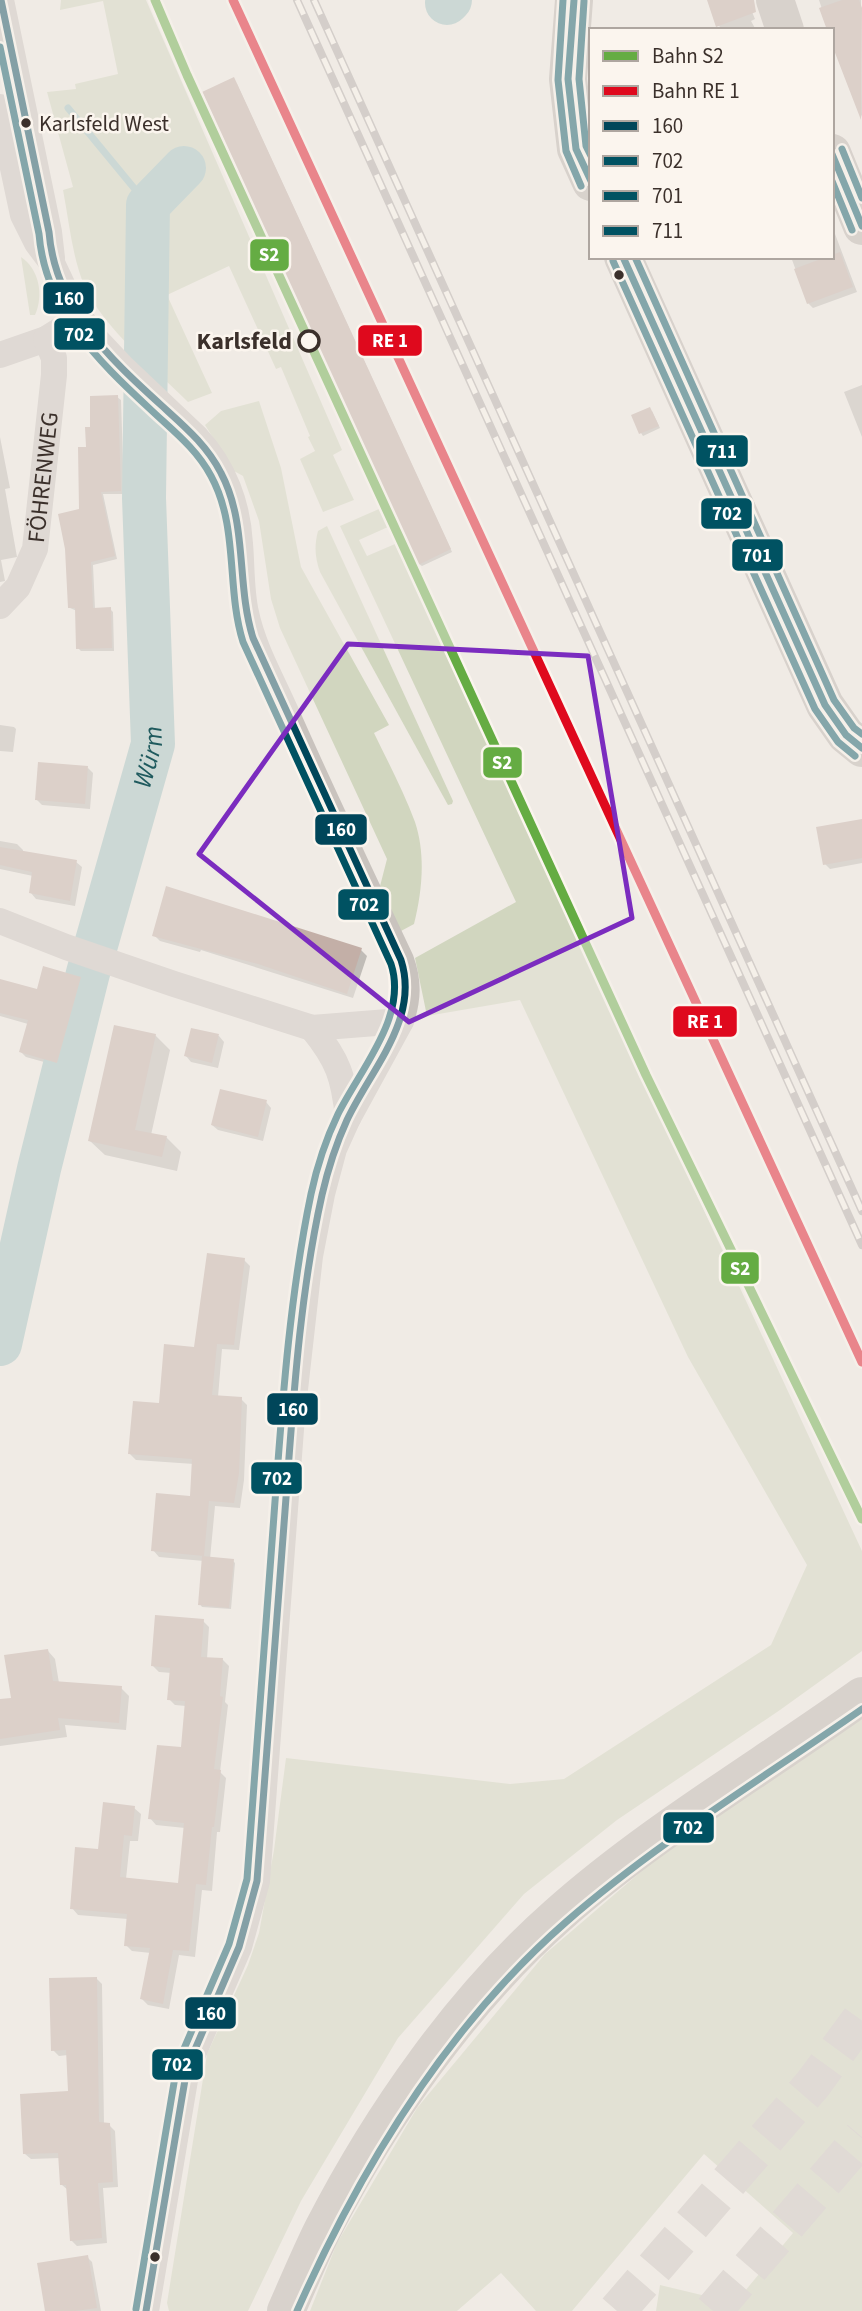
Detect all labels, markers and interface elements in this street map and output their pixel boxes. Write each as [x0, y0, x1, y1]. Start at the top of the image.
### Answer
legend [589, 28, 834, 259]
text: Bahn S2 [652, 41, 724, 71]
text: Bahn RE 1 [652, 76, 740, 106]
place label: Karlsfeld West [39, 108, 170, 140]
text: 160 [652, 111, 683, 141]
marker: Karlsfeld West [19, 116, 33, 130]
text: 702 [652, 146, 683, 176]
text: 701 [652, 181, 683, 211]
text: 711 [652, 216, 683, 246]
line badge: S2 [249, 238, 290, 272]
text: S2 [259, 242, 279, 269]
unlabelled marker [612, 268, 626, 282]
line badge: 160 [42, 281, 95, 315]
text: 160 [54, 286, 84, 313]
line badge: 702 [53, 317, 106, 351]
text: 702 [64, 322, 94, 349]
place label: Karlsfeld [197, 324, 292, 359]
line badge: RE 1 [357, 324, 423, 357]
text: RE 1 [372, 328, 408, 355]
marker: Karlsfeld [298, 330, 320, 352]
street label: FÖHRENWEG [19, 410, 68, 544]
line badge: 711 [695, 434, 749, 468]
text: 711 [707, 439, 737, 466]
line badge: 702 [700, 497, 753, 530]
text: 702 [712, 501, 742, 528]
line badge: 701 [731, 538, 784, 572]
text: 701 [742, 543, 772, 570]
water label: Würm [123, 725, 172, 792]
line badge: S2 [482, 746, 523, 779]
text: S2 [492, 750, 512, 777]
line badge: 160 [314, 813, 368, 846]
text: 160 [326, 817, 356, 844]
line badge: 702 [337, 888, 390, 921]
text: 702 [349, 892, 379, 919]
line badge: RE 1 [672, 1005, 738, 1038]
text: RE 1 [687, 1009, 723, 1036]
line badge: S2 [720, 1251, 760, 1285]
text: S2 [730, 1256, 750, 1283]
line badge: 160 [266, 1392, 319, 1426]
text: 160 [278, 1397, 308, 1424]
line badge: 702 [250, 1461, 303, 1495]
text: 702 [262, 1466, 292, 1493]
line badge: 702 [662, 1811, 715, 1844]
text: 702 [673, 1815, 703, 1842]
line badge: 160 [184, 1996, 237, 2030]
text: 160 [196, 2001, 226, 2028]
line badge: 702 [151, 2048, 204, 2081]
text: 702 [162, 2052, 192, 2079]
unlabelled marker [148, 2250, 162, 2264]

